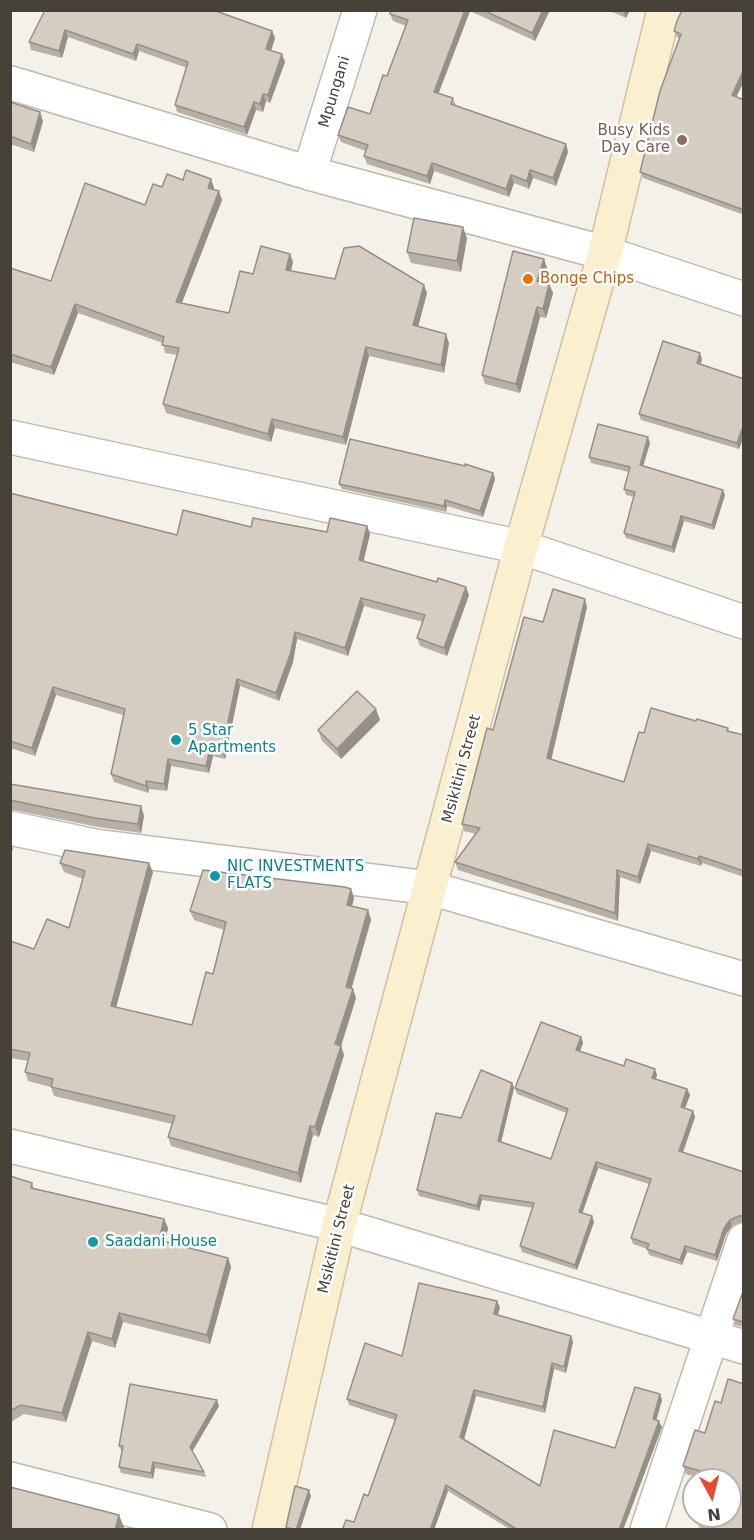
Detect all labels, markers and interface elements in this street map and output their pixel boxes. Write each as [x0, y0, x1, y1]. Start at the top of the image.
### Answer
street label: Mpungani [316, 54, 354, 130]
place label: Busy Kids Day Care [597, 122, 670, 157]
marker: Busy Kids Day Care [675, 133, 689, 147]
place label: Bonge Chips [540, 270, 634, 288]
marker: Bonge Chips [521, 272, 535, 286]
street label: Msikitini Street [439, 713, 485, 825]
place label: 5 Star Apartments [188, 722, 276, 757]
marker: 5 Star Apartments [169, 733, 183, 747]
place label: NIC INVESTMENTS FLATS [227, 858, 364, 893]
marker: NIC INVESTMENTS FLATS [208, 869, 222, 883]
street label: Msikitini Street [315, 1183, 359, 1295]
place label: Saadani House [105, 1233, 217, 1251]
marker: Saadani House [86, 1235, 100, 1249]
north arrow [682, 1468, 742, 1528]
text: N [706, 1504, 722, 1525]

